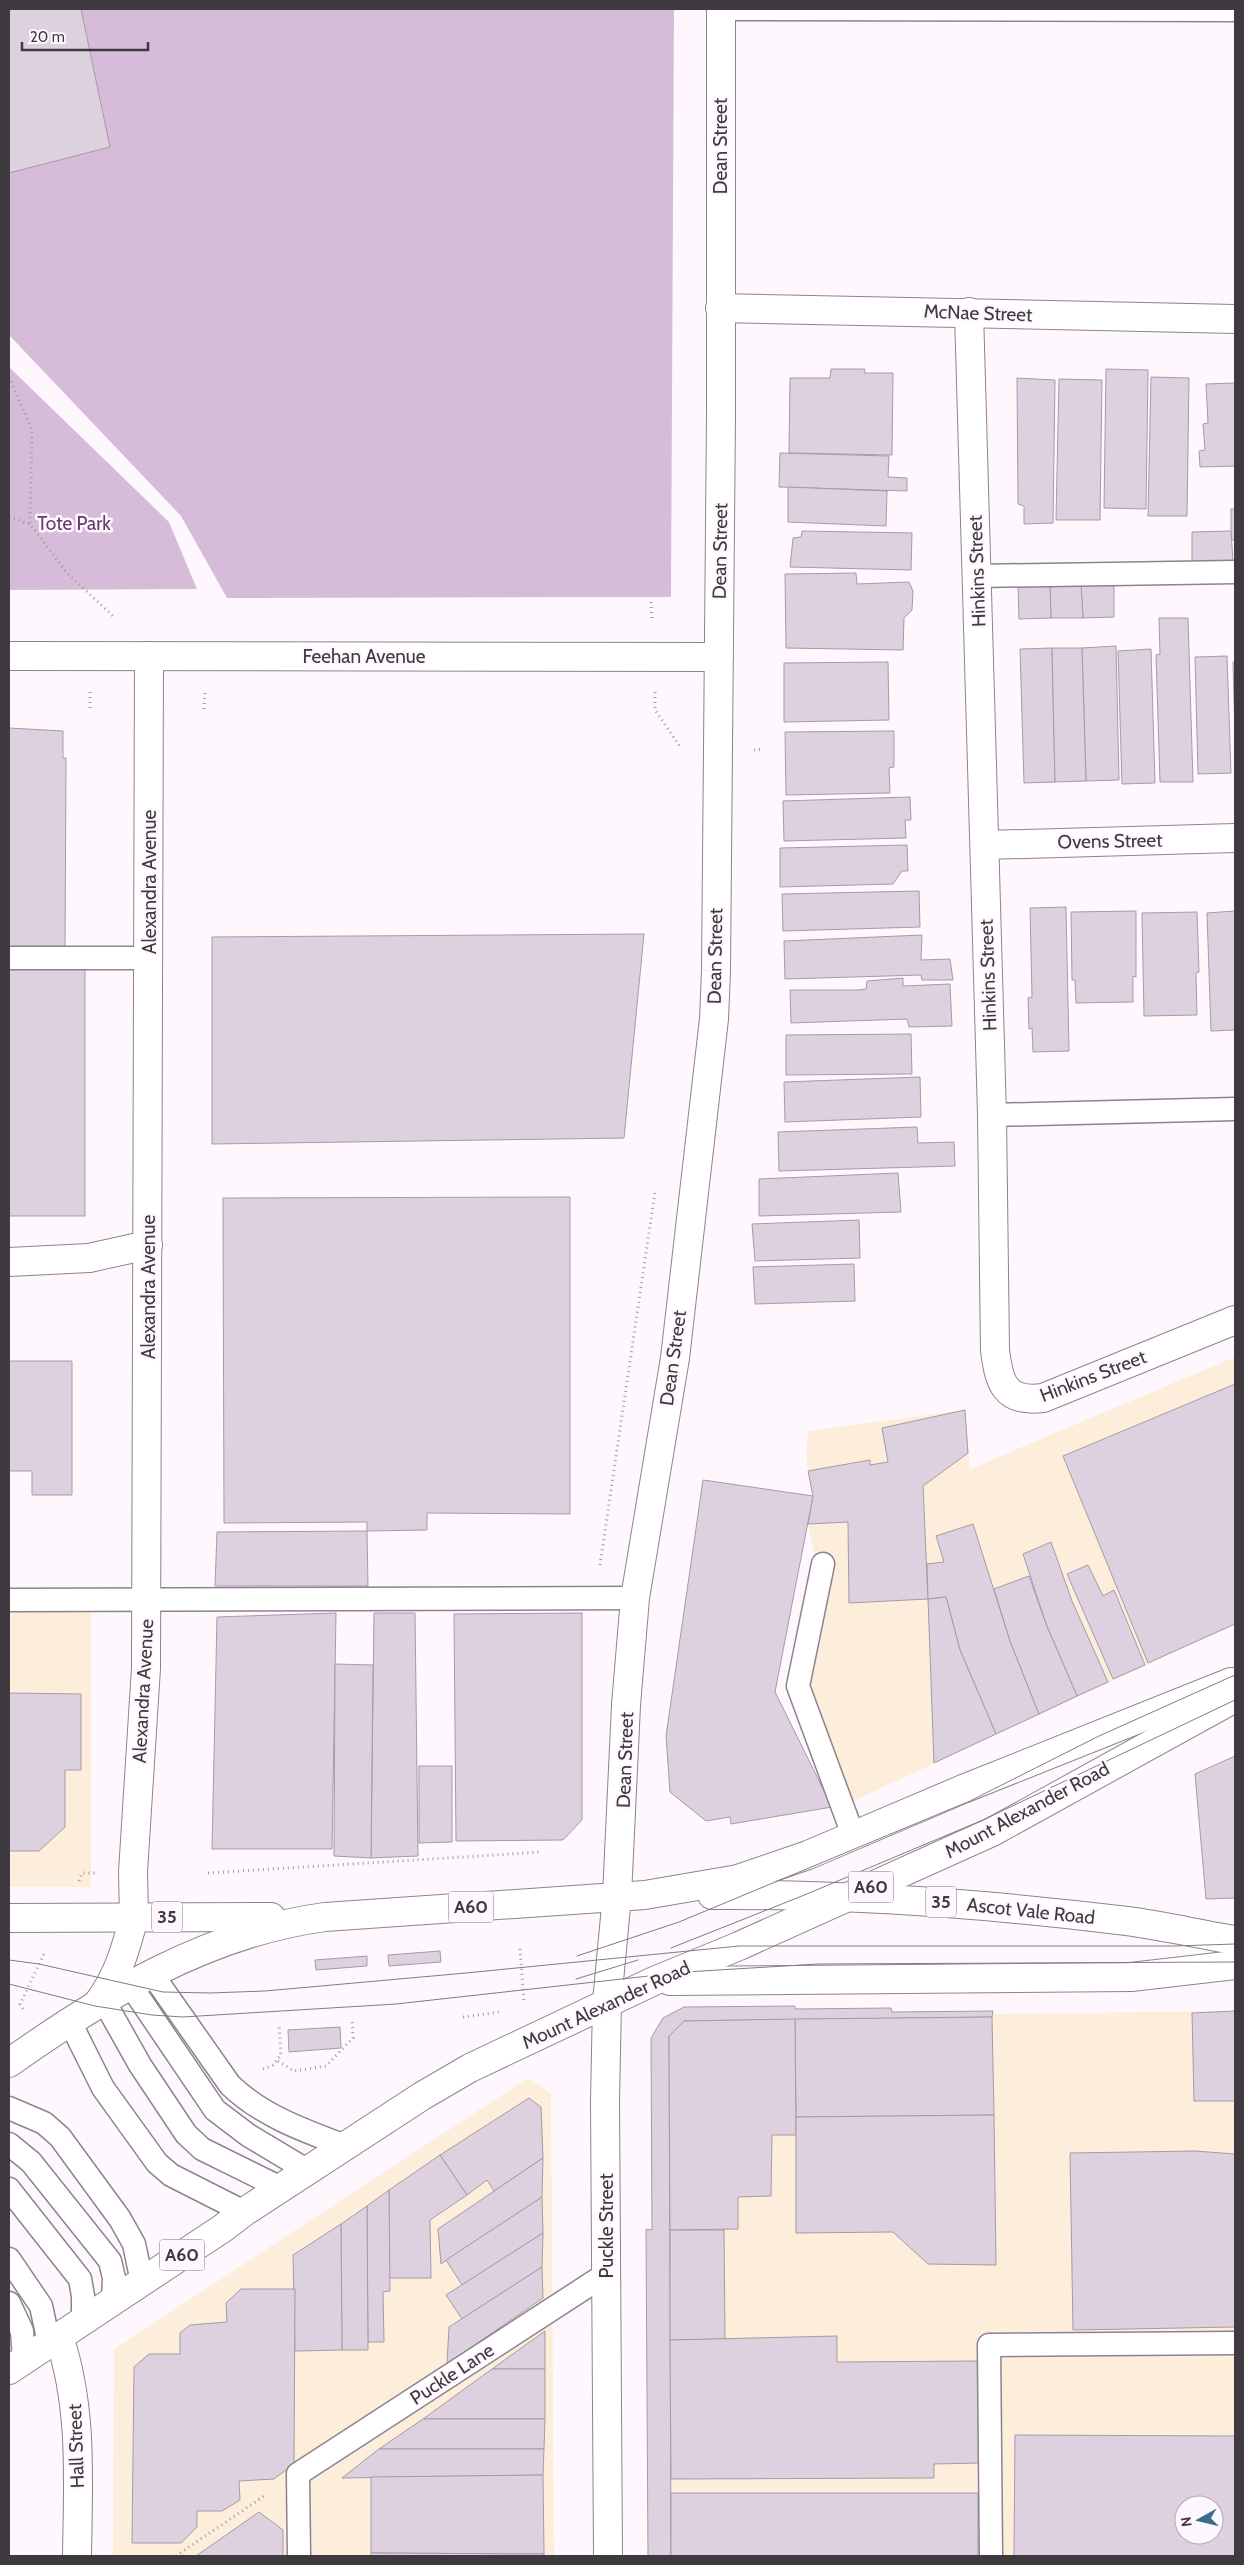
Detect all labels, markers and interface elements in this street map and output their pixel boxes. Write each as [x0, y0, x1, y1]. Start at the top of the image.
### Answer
scale bar [22, 20, 149, 52]
text: 20 m [30, 28, 65, 46]
street label: Dean Street [709, 97, 732, 194]
street label: McNae Street [923, 300, 1033, 326]
street label: Dean Street [708, 502, 732, 599]
park label: Tote Park [37, 512, 111, 535]
street label: Hinkins Street [964, 514, 990, 627]
street label: Feehan Avenue [302, 645, 426, 668]
street label: Alexandra Avenue [138, 810, 161, 954]
street label: Ovens Street [1057, 829, 1163, 853]
street label: Dean Street [703, 907, 727, 1004]
street label: Hinkins Street [975, 918, 1001, 1031]
street label: Alexandra Avenue [137, 1215, 160, 1359]
street label: Dean Street [655, 1308, 691, 1407]
street label: Hinkins Street [1037, 1345, 1150, 1407]
street label: Alexandra Avenue [128, 1618, 158, 1764]
street label: Dean Street [612, 1711, 638, 1809]
street label: Mount Alexander Road [941, 1757, 1113, 1863]
road number: A60 [848, 1871, 894, 1902]
road number: 35 [926, 1886, 956, 1918]
road number: A60 [448, 1891, 494, 1922]
street label: Ascot Vale Road [966, 1893, 1096, 1929]
road number: 35 [152, 1901, 182, 1932]
street label: Mount Alexander Road [518, 1956, 694, 2054]
street label: Puckle Street [595, 2173, 618, 2279]
road number: A60 [160, 2240, 204, 2270]
street label: Puckle Lane [406, 2338, 498, 2410]
street label: Hall Street [63, 2403, 89, 2489]
north arrow [1174, 2495, 1224, 2545]
text: N [1177, 2516, 1196, 2528]

